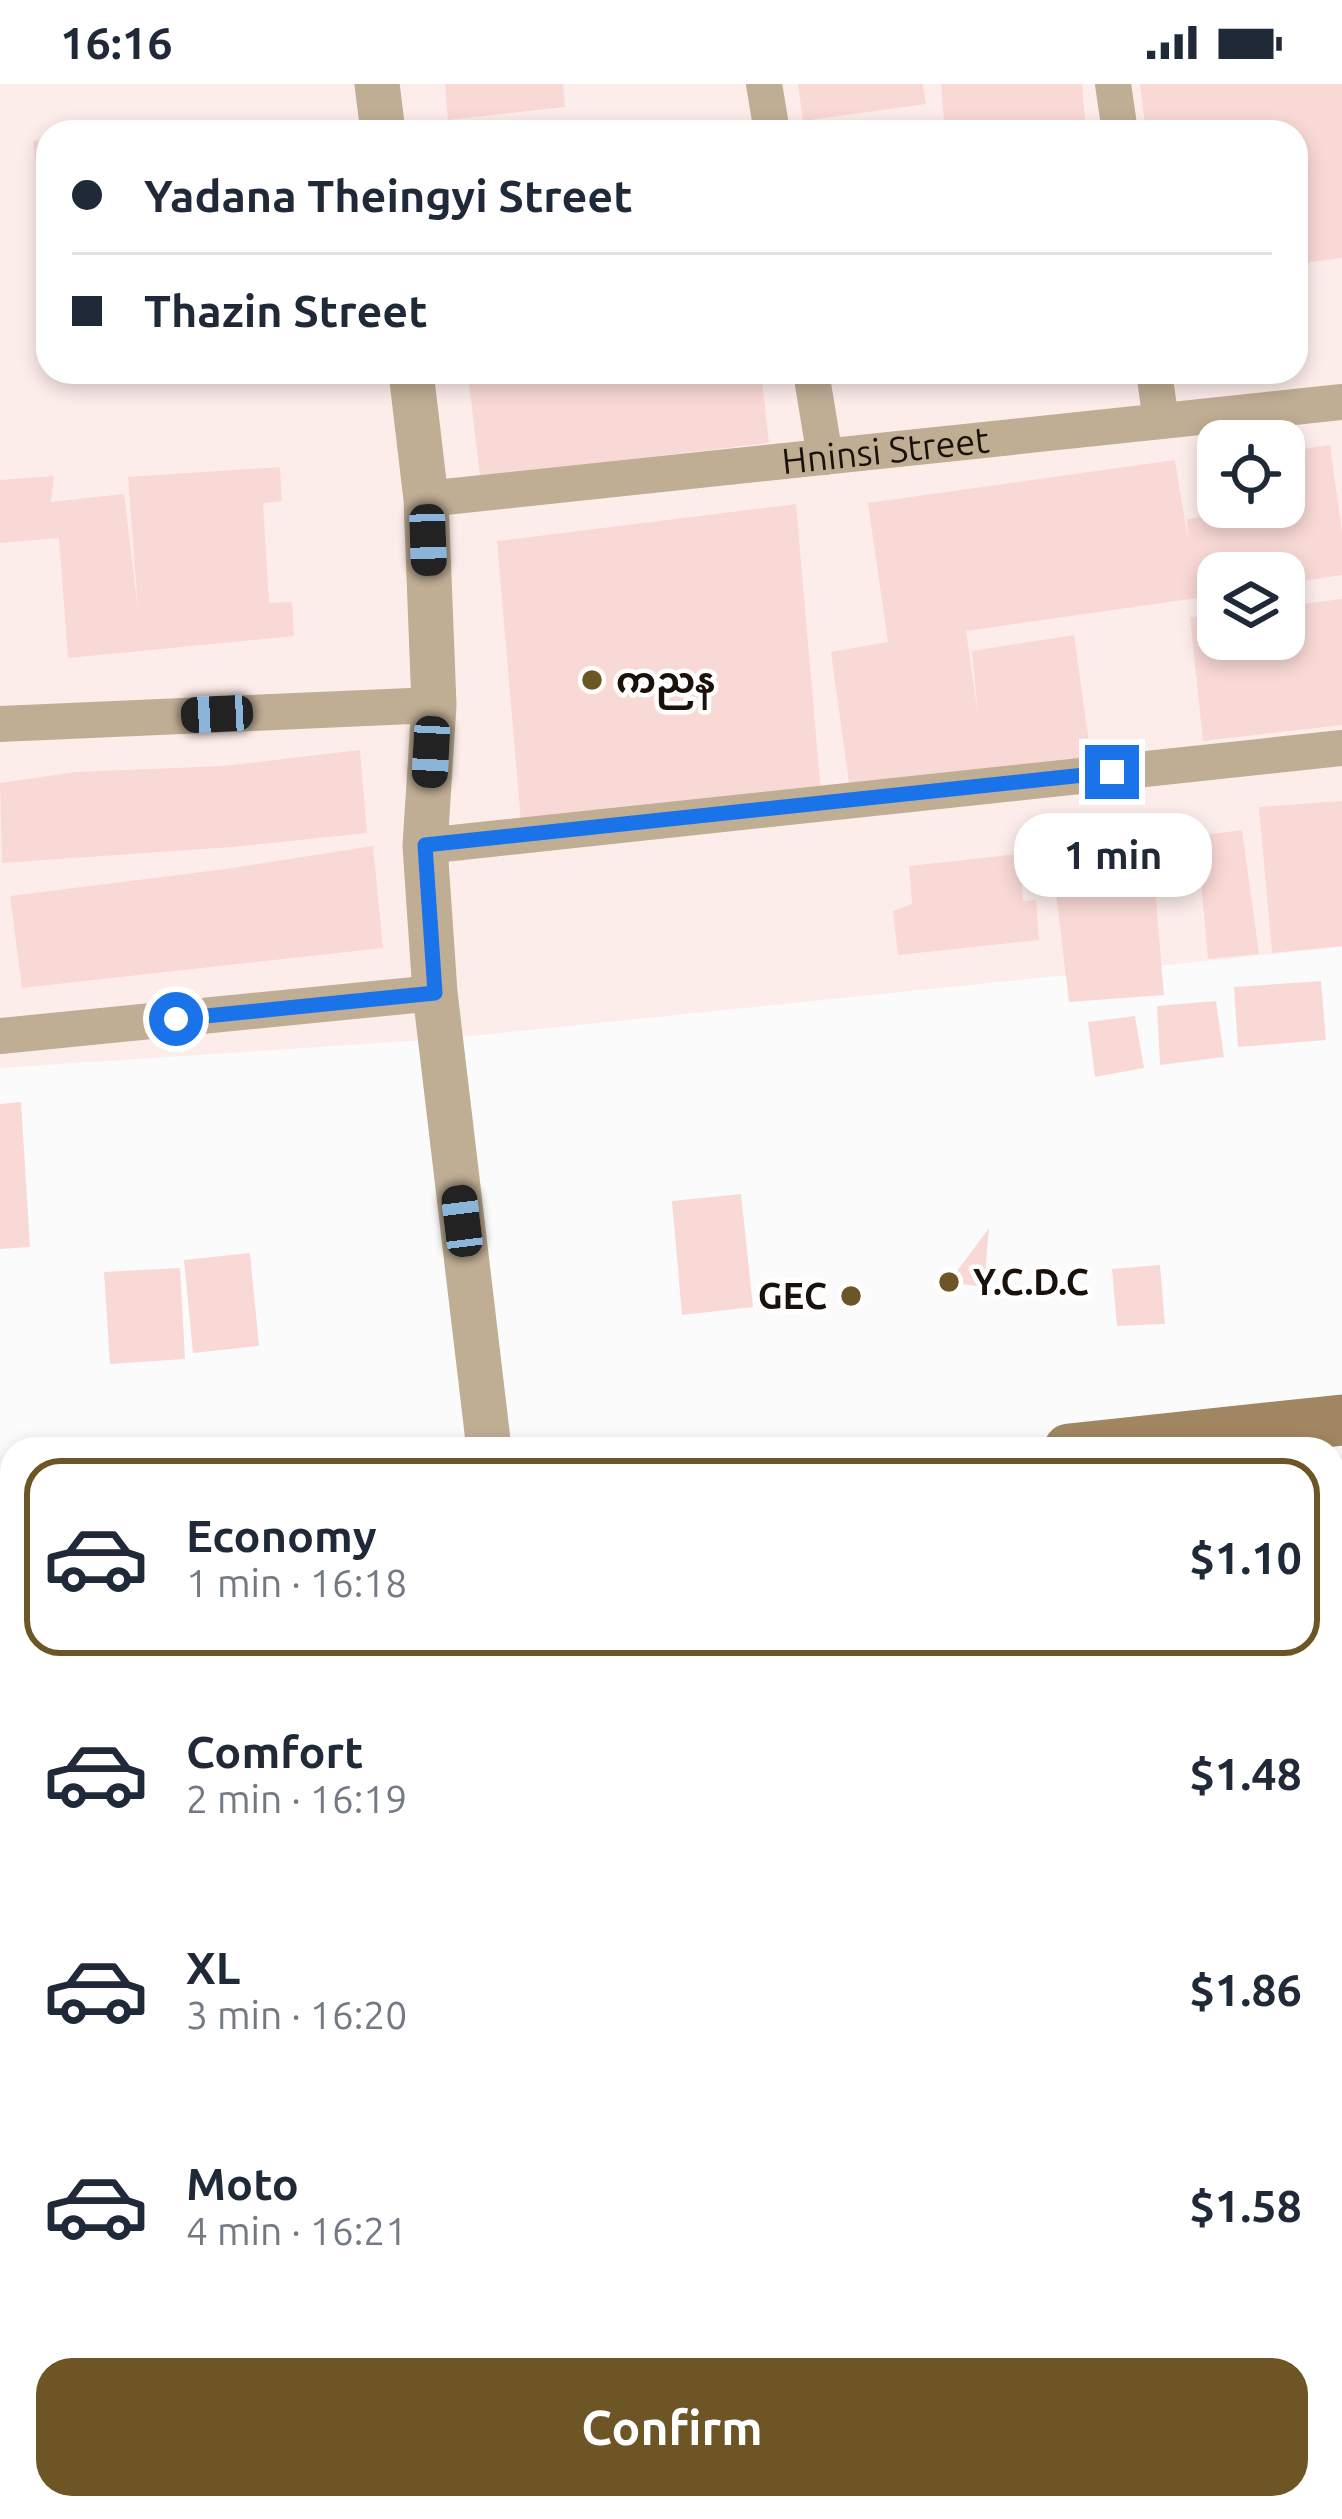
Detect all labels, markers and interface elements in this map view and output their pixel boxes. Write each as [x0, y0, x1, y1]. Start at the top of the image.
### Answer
text: 16:16 [60, 17, 173, 68]
text: Yadana Theingyi Street [144, 170, 633, 221]
text: Thazin Street [144, 285, 428, 336]
street label: Hninsi Street [780, 419, 991, 481]
map controls [1197, 420, 1305, 660]
button: locate [1197, 420, 1305, 528]
car [409, 503, 447, 577]
button: layers [1197, 552, 1305, 660]
place label: ကညန [616, 659, 715, 710]
marker: ကညန [579, 667, 605, 693]
car [180, 694, 254, 734]
car [411, 715, 451, 789]
route end [1085, 745, 1139, 799]
callout: 1 min [1013, 814, 1211, 898]
text: 1 min [1064, 833, 1162, 876]
route start [149, 992, 203, 1046]
car [440, 1183, 484, 1259]
place label: Y.C.D.C [973, 1261, 1089, 1302]
marker: Y.C.D.C [936, 1269, 962, 1295]
place label: GEC [758, 1275, 827, 1316]
marker: GEC [838, 1283, 864, 1309]
icon: car [42, 1503, 150, 1611]
text: Economy [186, 1510, 377, 1561]
text: $1.10 [1189, 1532, 1302, 1583]
text: 1 min · 16:18 [186, 1561, 407, 1604]
icon: car [42, 1719, 150, 1827]
text: Comfort [186, 1726, 363, 1777]
text: $1.48 [1189, 1748, 1302, 1799]
text: 2 min · 16:19 [186, 1777, 407, 1820]
icon: car [42, 1935, 150, 2043]
text: XL [186, 1942, 240, 1993]
text: $1.86 [1189, 1964, 1302, 2015]
text: 3 min · 16:20 [186, 1993, 407, 2036]
icon: car [42, 2151, 150, 2259]
text: Moto [186, 2158, 299, 2209]
text: $1.58 [1189, 2180, 1302, 2231]
text: 4 min · 16:21 [186, 2209, 407, 2252]
button: Confirm [36, 2358, 1308, 2496]

